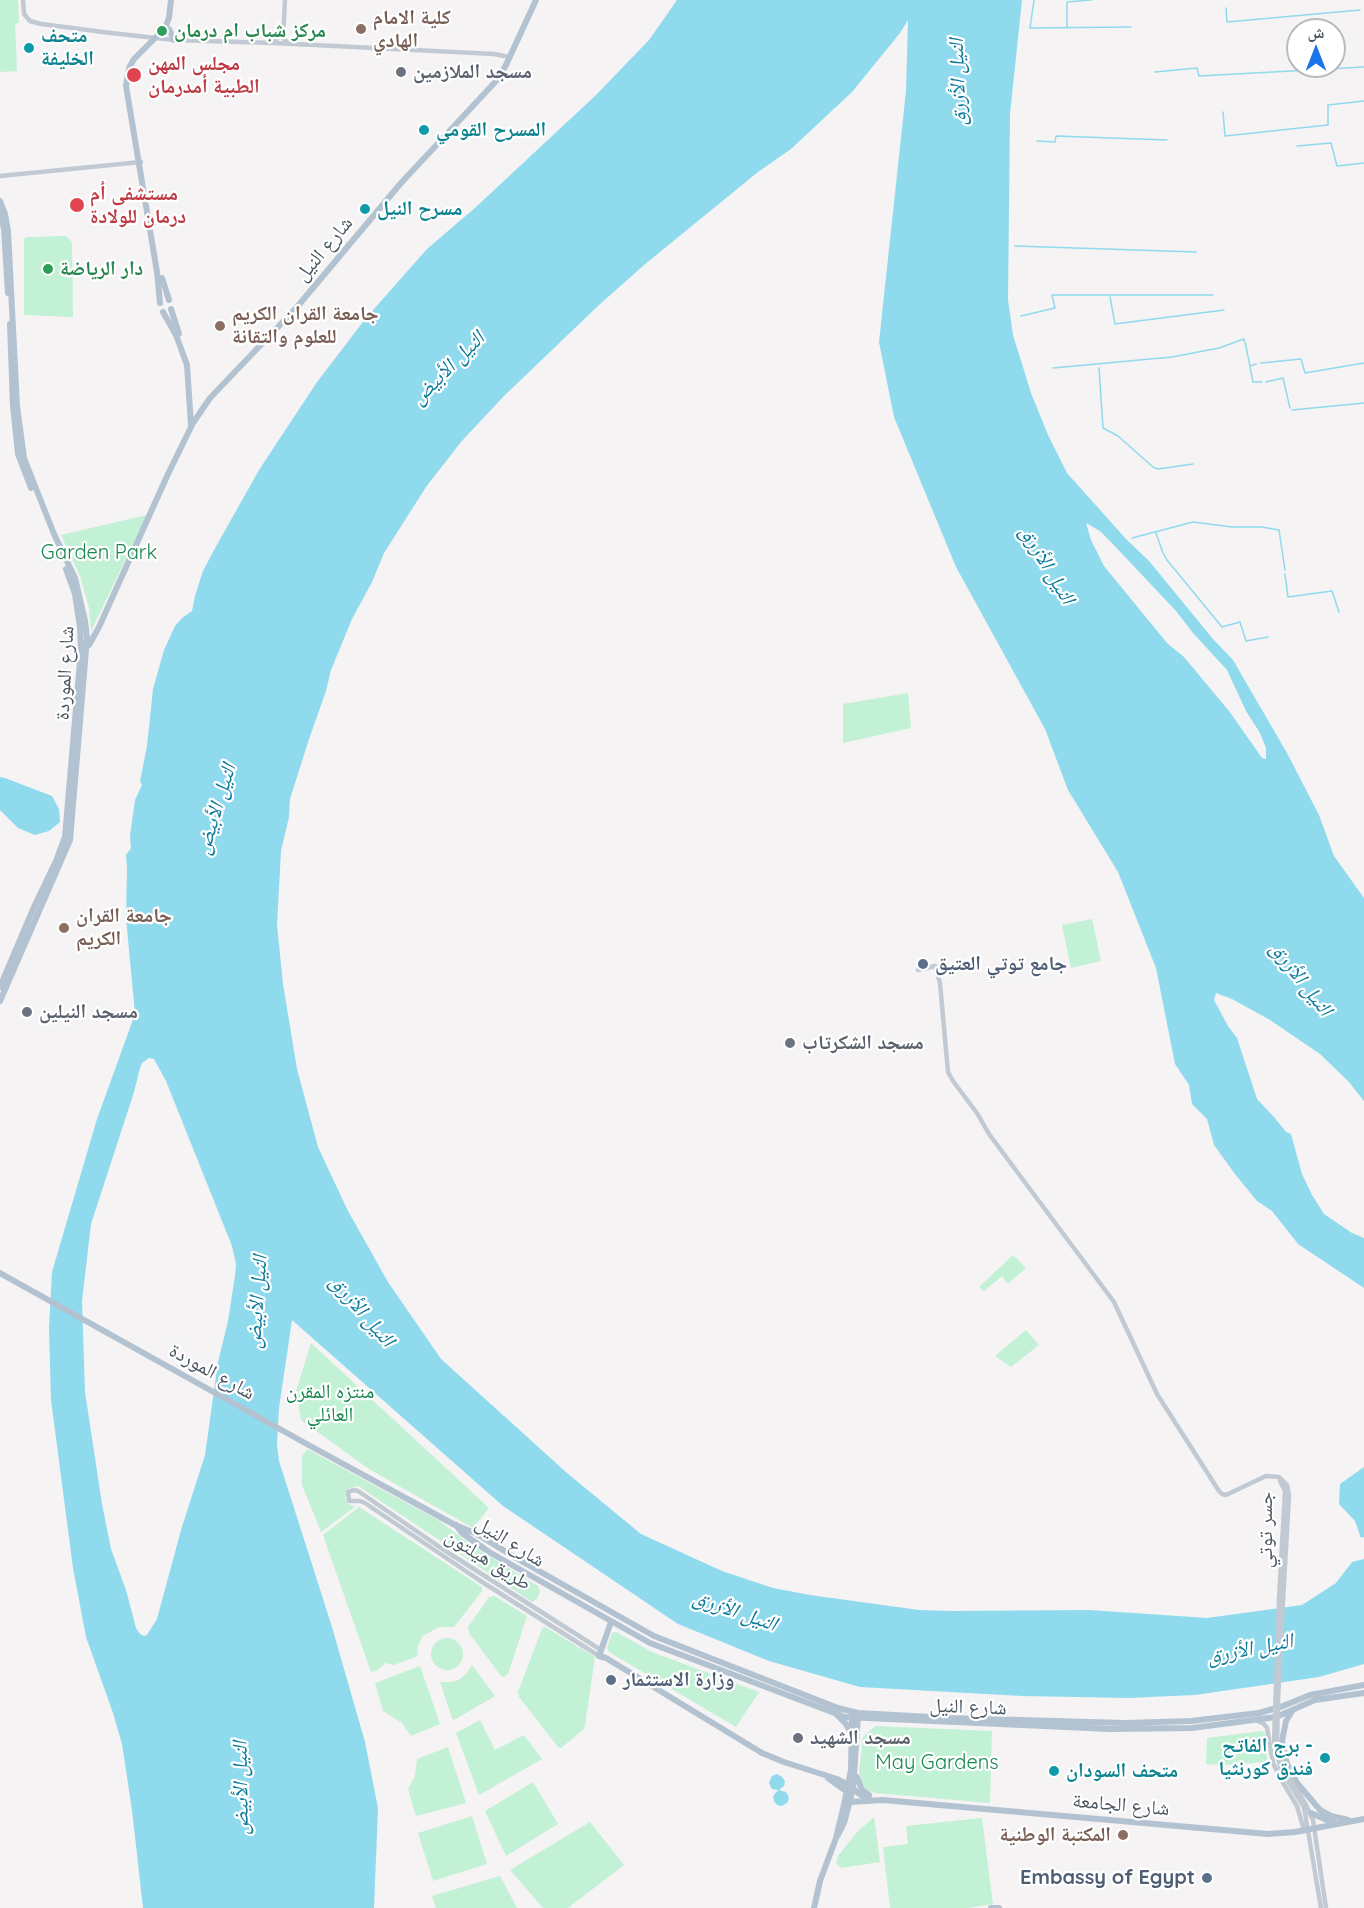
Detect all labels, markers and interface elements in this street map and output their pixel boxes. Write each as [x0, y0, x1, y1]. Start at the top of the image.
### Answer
place label: كلية الامام الهادي [373, 6, 451, 53]
north arrow [1286, 18, 1346, 78]
place label: مركز شباب ام درمان [174, 19, 326, 43]
marker: كلية الامام الهادي [354, 22, 368, 36]
text: ش [1308, 22, 1324, 42]
place label: متحف الخليفة [41, 24, 94, 71]
marker: مركز شباب ام درمان [155, 24, 169, 38]
water label: النيل الأزرق [944, 38, 972, 126]
marker: متحف الخليفة [22, 41, 36, 55]
place label: مجلس المهن الطبية أمدرمان [148, 52, 260, 99]
place label: مسجد الملازمين [413, 60, 532, 84]
marker: مسجد الملازمين [394, 65, 408, 79]
marker: مجلس المهن الطبية أمدرمان [125, 66, 143, 84]
place label: المسرح القومي [436, 118, 546, 142]
marker: المسرح القومي [417, 123, 431, 137]
place label: مستشفى أم درمان للولادة [90, 182, 186, 229]
marker: مستشفى أم درمان للولادة [68, 196, 86, 214]
place label: مسرح النيل [377, 197, 462, 221]
marker: مسرح النيل [358, 202, 372, 216]
street label: شارع النيل [290, 212, 358, 286]
place label: دار الرياضة [60, 257, 143, 281]
marker: دار الرياضة [41, 262, 55, 276]
place label: جامعة القران الكريم للعلوم والتقانة [232, 302, 379, 349]
marker: جامعة القران الكريم للعلوم والتقانة [213, 319, 227, 333]
water label: النيل الأبيض [406, 326, 490, 410]
water label: النيل الأزرق [1014, 521, 1080, 609]
park label: Garden Park [41, 541, 157, 565]
street label: شارع الموردة [51, 625, 79, 721]
water label: النيل الأبيض [190, 761, 242, 857]
place label: جامعة القران الكريم [76, 904, 172, 951]
marker: جامعة القران الكريم [57, 921, 71, 935]
water label: النيل الأزرق [1264, 937, 1338, 1021]
place label: جامع توتي العتيق [935, 952, 1067, 976]
marker: جامع توتي العتيق [916, 957, 930, 971]
place label: مسجد النيلين [39, 1000, 138, 1024]
marker: مسجد النيلين [20, 1005, 34, 1019]
place label: مسجد الشكرتاب [802, 1031, 924, 1055]
marker: مسجد الشكرتاب [783, 1036, 797, 1050]
water label: النيل الأبيض [241, 1254, 273, 1350]
water label: النيل الأزرق [324, 1270, 400, 1352]
street label: شارع الموردة [165, 1339, 259, 1405]
park label: منتزه المقرن العائلي [286, 1380, 374, 1427]
street label: جسر توتي [1254, 1492, 1278, 1568]
street label: شارع النيل [471, 1511, 549, 1573]
street label: طريق هيلتون [441, 1524, 535, 1596]
water label: النيل الأزرق [690, 1585, 780, 1637]
water label: النيل الأزرق [1205, 1628, 1295, 1670]
place label: وزارة الاستثمار [623, 1668, 734, 1692]
marker: وزارة الاستثمار [604, 1673, 618, 1687]
street label: شارع النيل [929, 1694, 1007, 1720]
place label: مسجد الشهيد [810, 1726, 911, 1750]
marker: مسجد الشهيد [791, 1731, 805, 1745]
place label: برج الفاتح - فندق كورنثيا [1218, 1734, 1313, 1781]
water label: النيل الأبيض [228, 1741, 254, 1835]
park label: May Gardens [875, 1751, 999, 1775]
marker: برج الفاتح - فندق كورنثيا [1318, 1751, 1332, 1765]
place label: متحف السودان [1066, 1759, 1178, 1783]
marker: متحف السودان [1047, 1764, 1061, 1778]
street label: شارع الجامعة [1071, 1789, 1171, 1821]
place label: المكتبة الوطنية [999, 1823, 1111, 1847]
marker: المكتبة الوطنية [1116, 1828, 1130, 1842]
place label: Embassy of Egypt [1020, 1866, 1195, 1890]
marker: Embassy of Egypt [1200, 1871, 1214, 1885]

